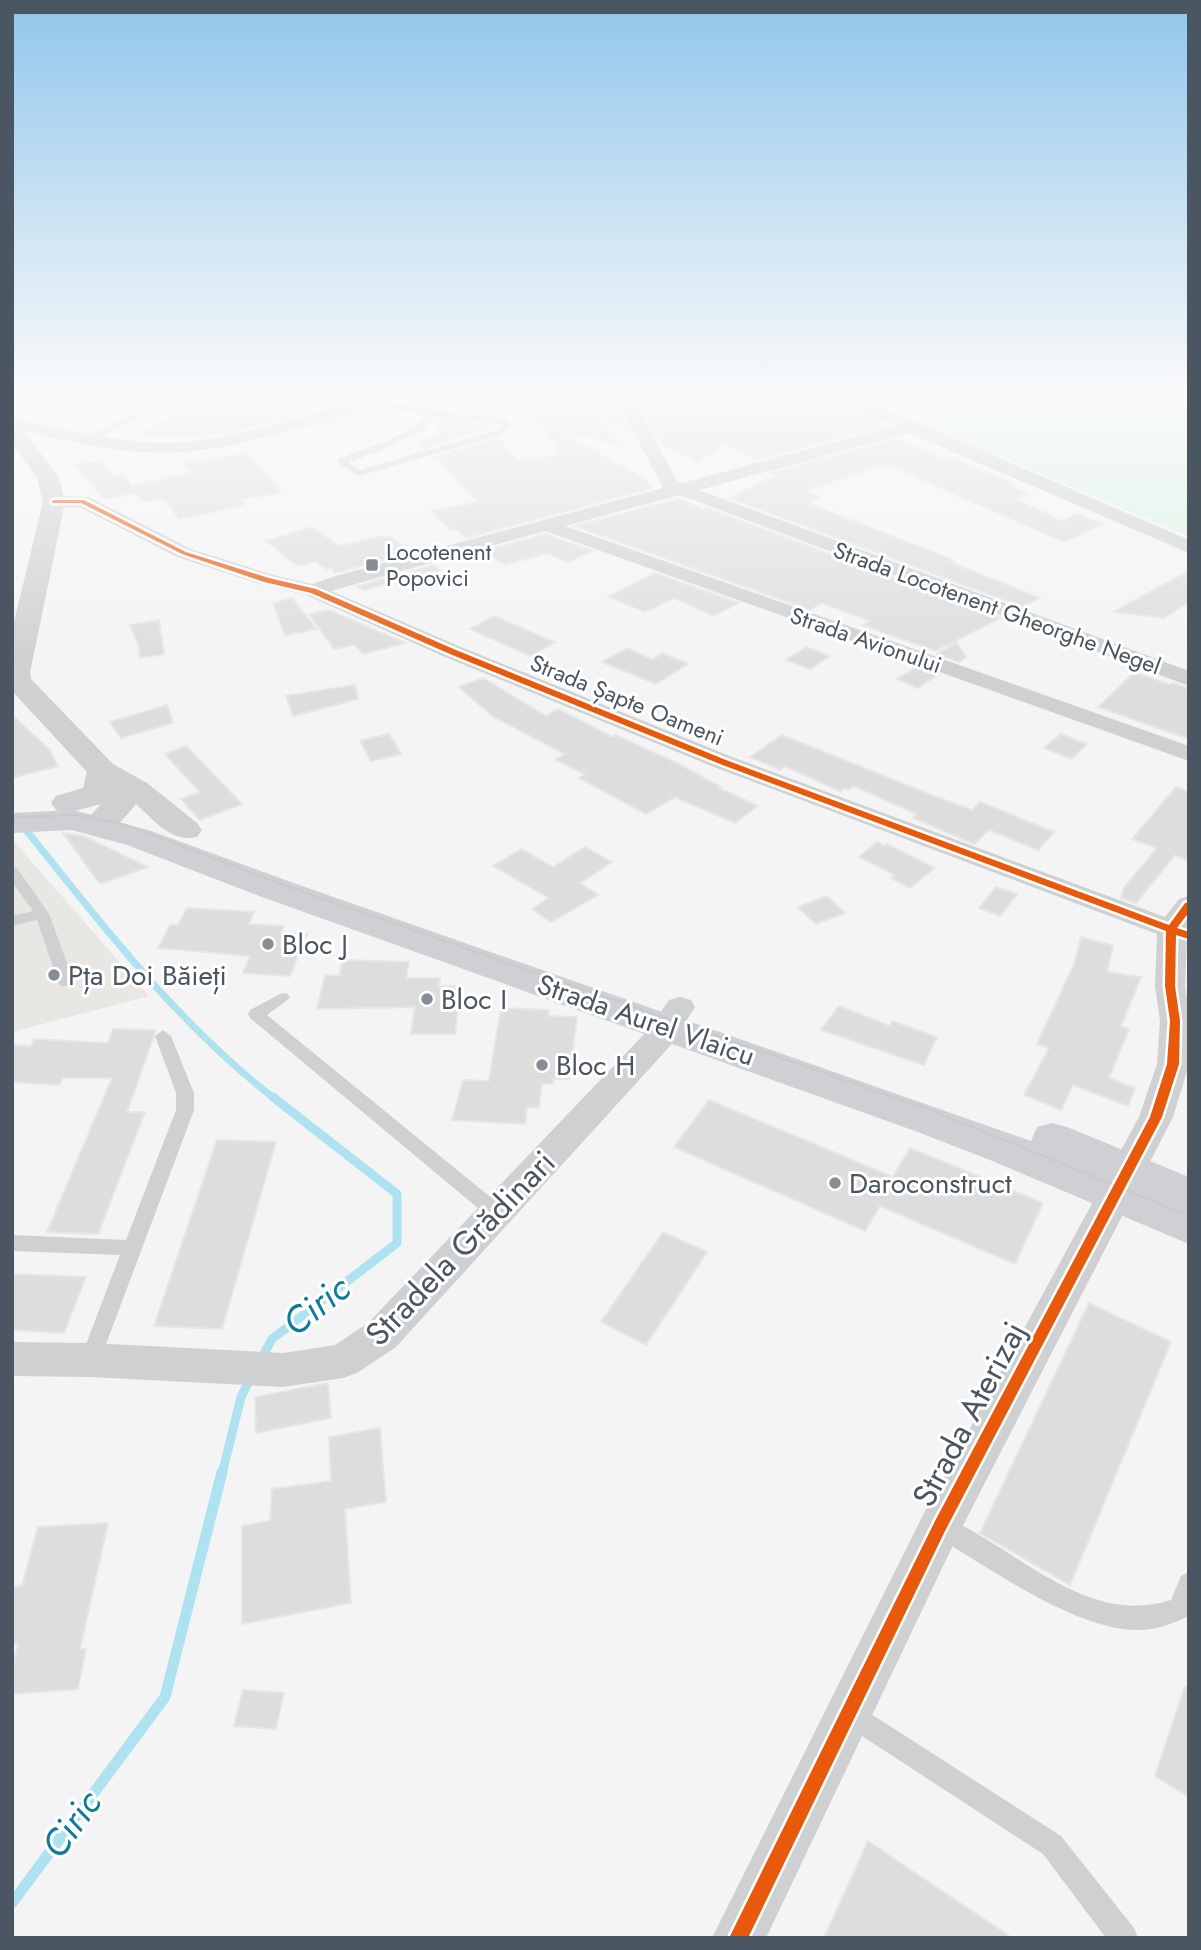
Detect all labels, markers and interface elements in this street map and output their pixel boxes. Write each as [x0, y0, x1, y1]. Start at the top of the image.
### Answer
street label: Strada Locotenent Gheorghe Negel [829, 533, 1165, 683]
place label: Locotenent Popovici [386, 535, 492, 595]
marker: Locotenent Popovici [364, 557, 380, 573]
street label: Strada Avionului [786, 598, 946, 682]
street label: Strada Șapte Oameni [525, 646, 729, 754]
place label: Bloc J [282, 924, 348, 965]
marker: Bloc J [260, 936, 276, 952]
place label: Pța Doi Băieți [68, 955, 227, 996]
street label: Strada Aurel Vlaicu [532, 964, 760, 1076]
marker: Pța Doi Băieți [46, 967, 62, 983]
place label: Bloc I [441, 979, 507, 1020]
marker: Bloc I [419, 991, 435, 1007]
place label: Bloc H [556, 1045, 635, 1086]
marker: Bloc H [534, 1057, 550, 1073]
street label: Stradela Grădinari [354, 1140, 566, 1356]
place label: Daroconstruct [849, 1163, 1012, 1204]
marker: Daroconstruct [827, 1175, 843, 1191]
water label: Ciric [271, 1261, 362, 1349]
street label: Strada Aterizaj [900, 1313, 1038, 1515]
water label: Ciric [28, 1778, 115, 1869]

